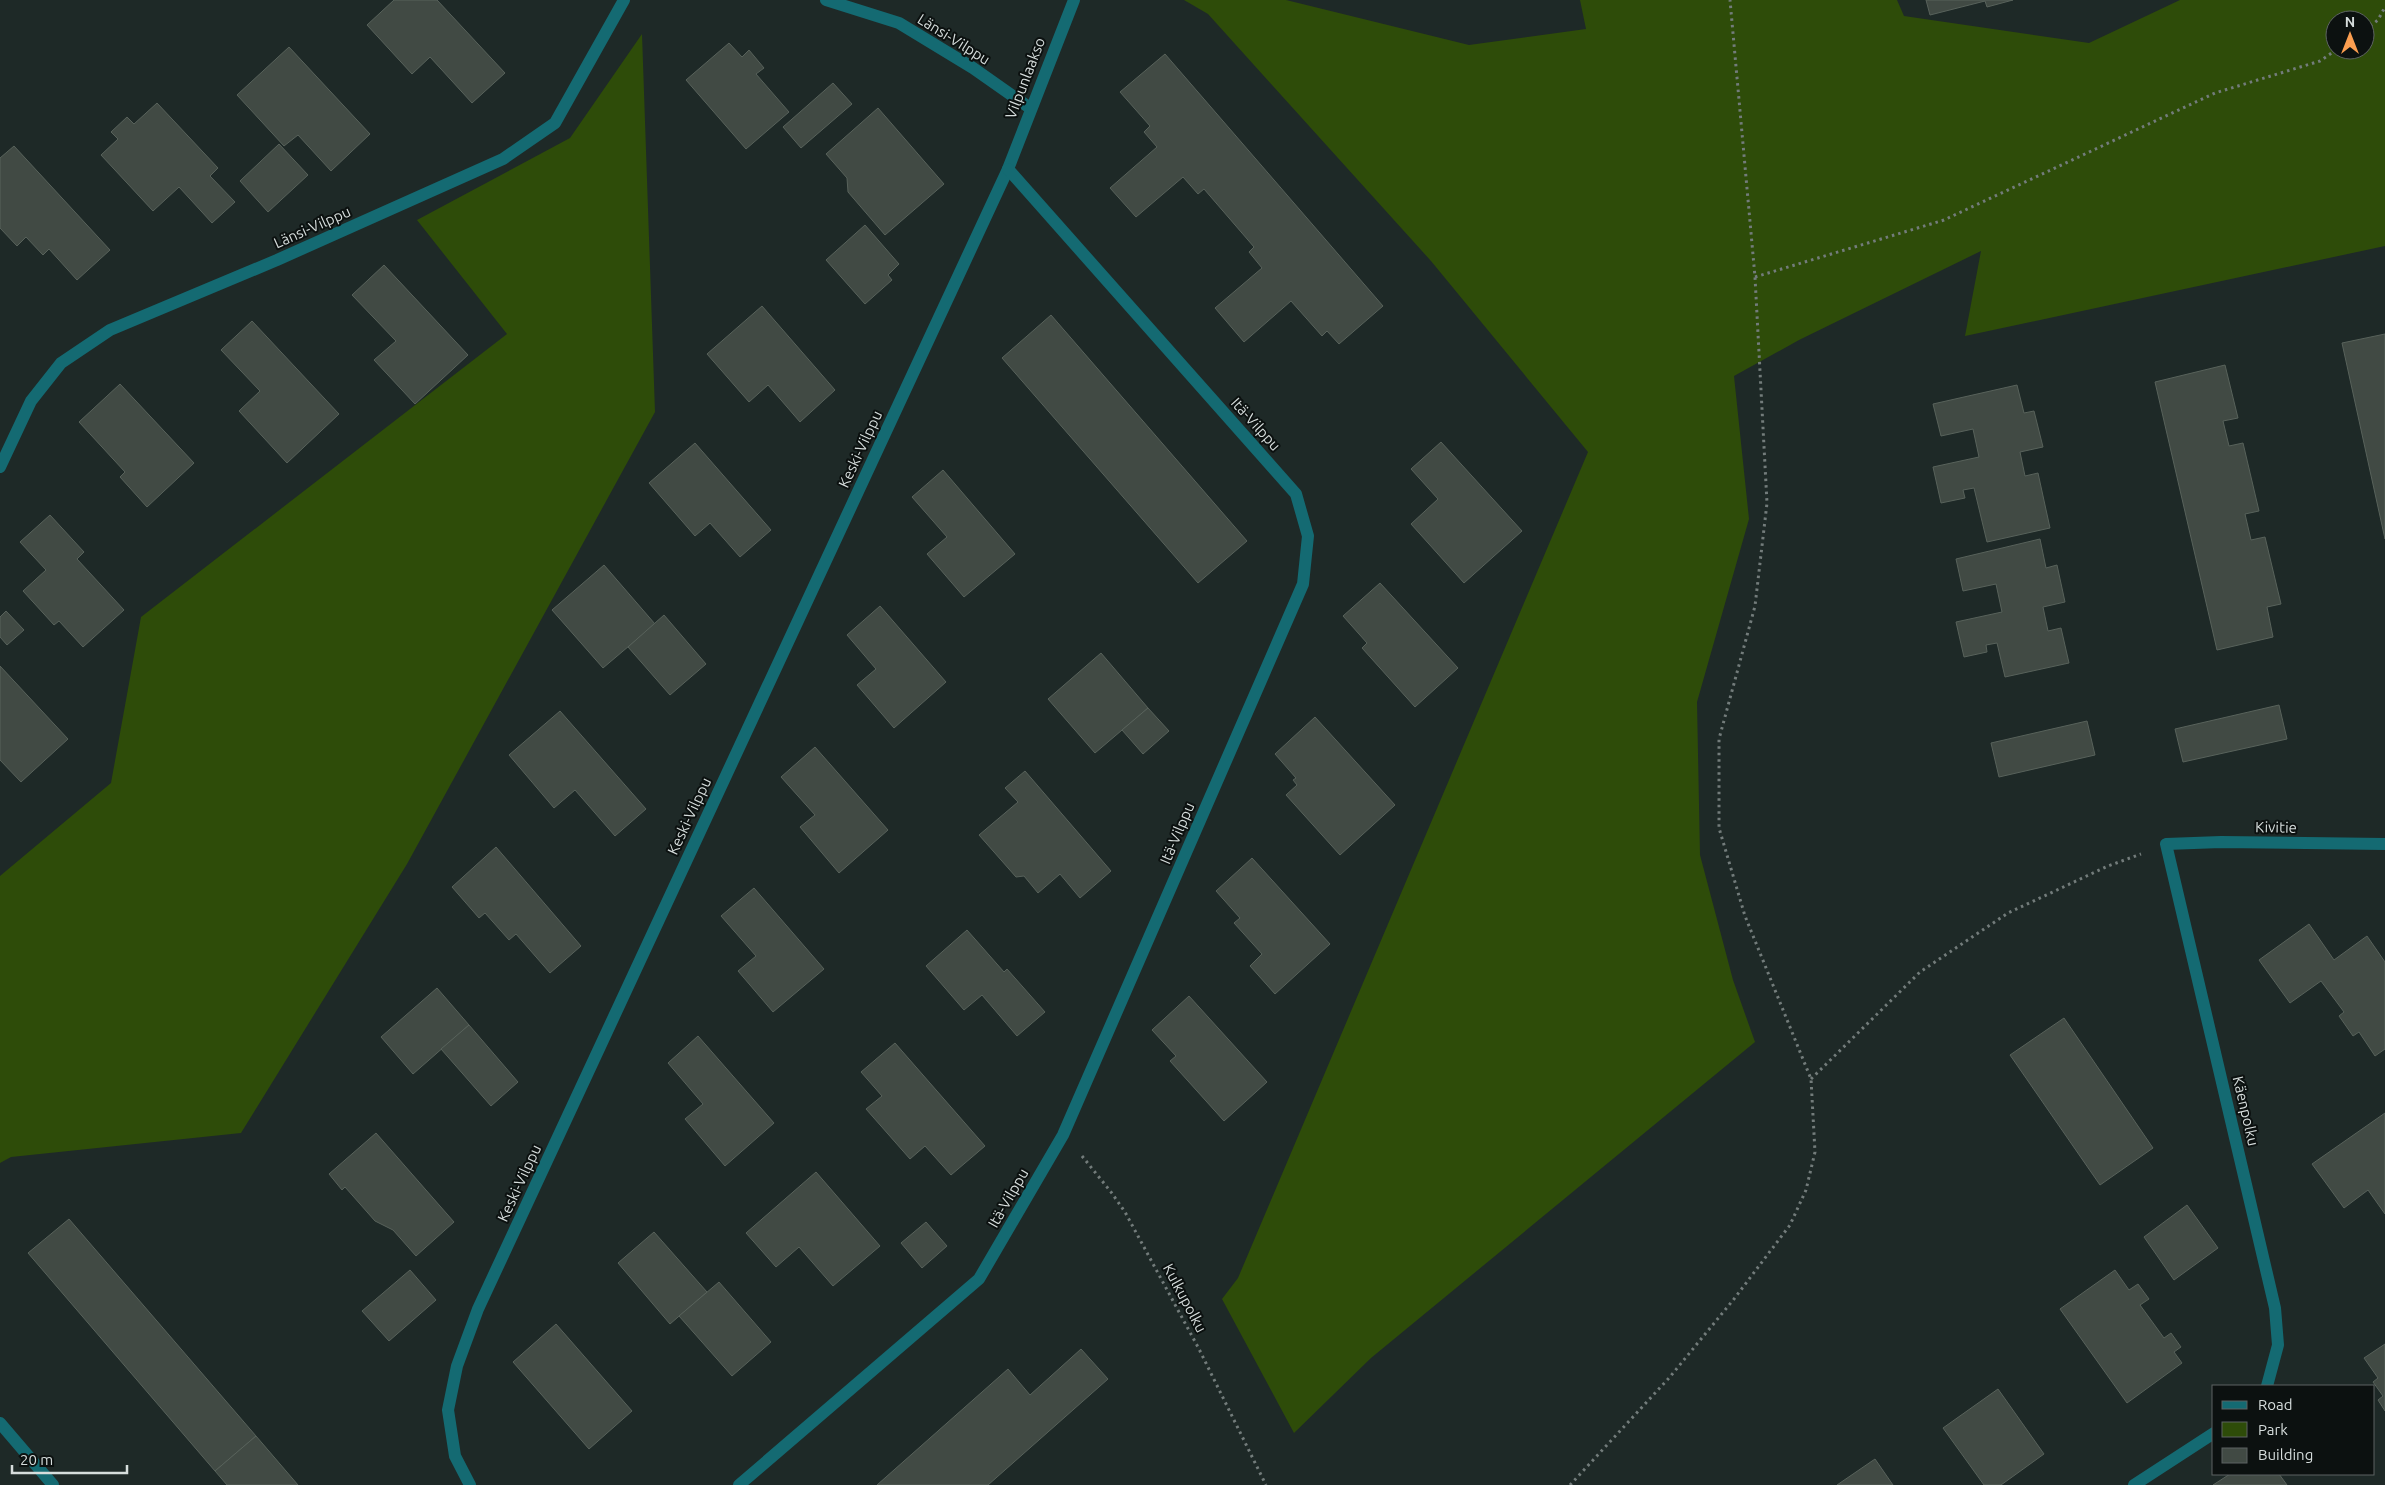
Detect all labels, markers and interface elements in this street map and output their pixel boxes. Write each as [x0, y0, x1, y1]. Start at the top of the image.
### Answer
street label: Länsi-Vilppu [915, 10, 993, 68]
north arrow [2325, 10, 2375, 60]
text: N [2345, 14, 2355, 30]
street label: Vilpunlaakso [1002, 35, 1048, 121]
street label: Länsi-Vilppu [271, 203, 353, 251]
street label: Itä-Vilppu [1228, 394, 1284, 454]
street label: Keski-Vilppu [835, 408, 885, 490]
street label: Keski-Vilppu [664, 775, 714, 857]
street label: Itä-Vilppu [1156, 800, 1198, 866]
street label: Kivitie [2255, 818, 2297, 836]
street label: Käenpolku [2230, 1074, 2262, 1148]
street label: Keski-Vilppu [494, 1142, 544, 1224]
street label: Itä-Vilppu [984, 1165, 1032, 1231]
street label: Kulkupolku [1160, 1261, 1210, 1335]
legend [2212, 1385, 2375, 1475]
text: Road [2258, 1396, 2293, 1413]
text: Park [2258, 1421, 2288, 1438]
scale bar [12, 1442, 128, 1474]
text: Building [2258, 1446, 2313, 1463]
text: 20 m [20, 1451, 53, 1468]

